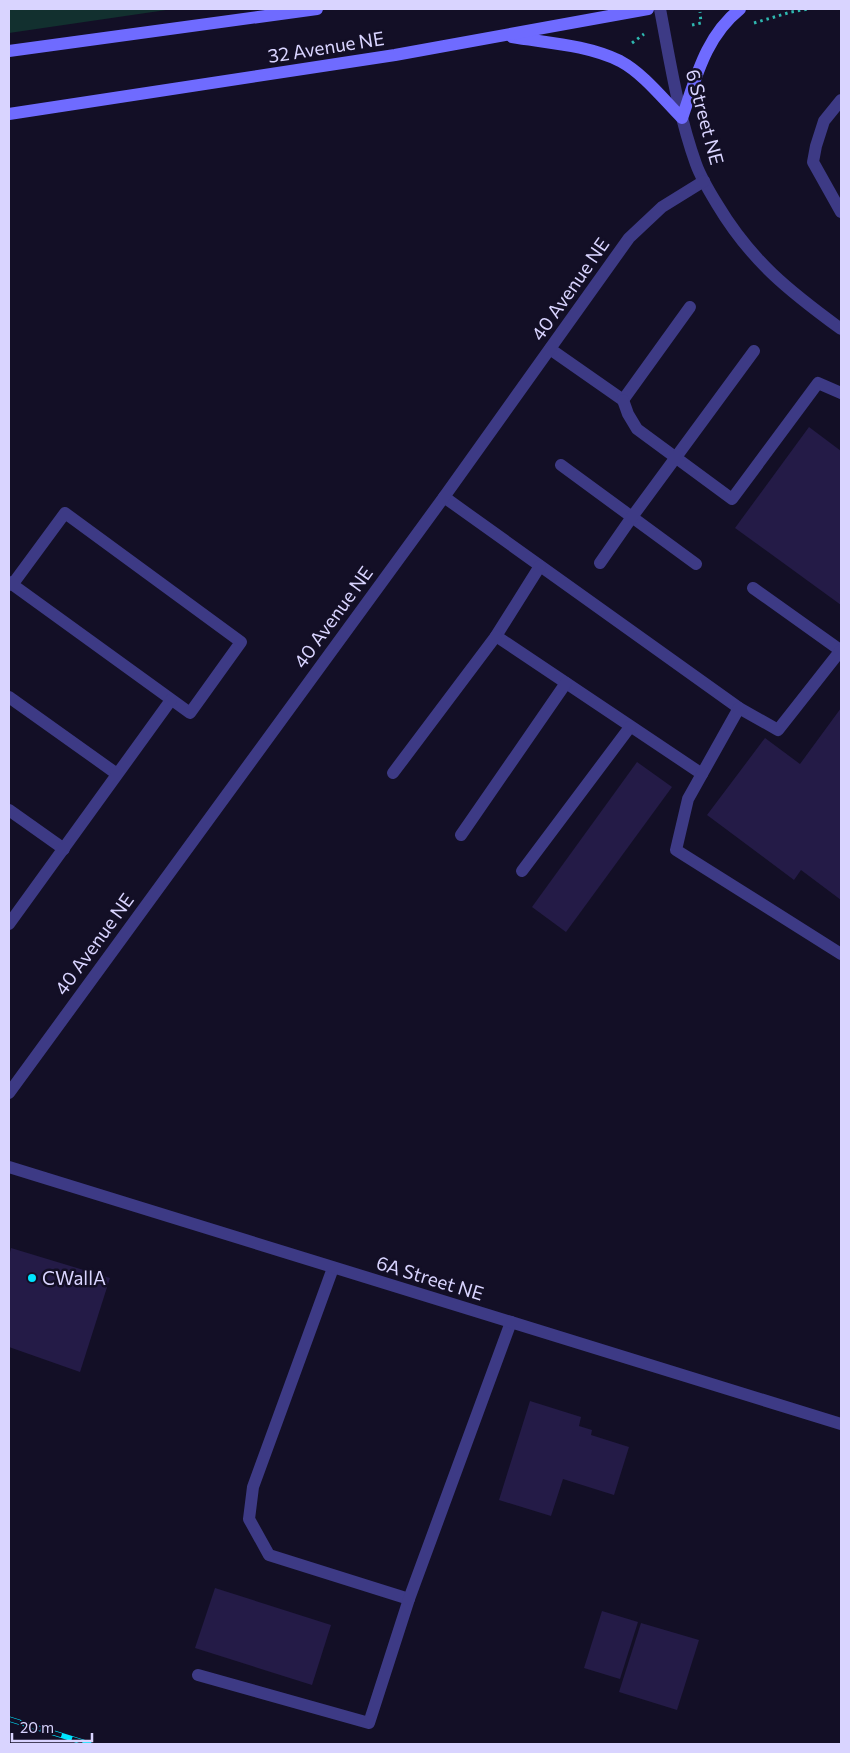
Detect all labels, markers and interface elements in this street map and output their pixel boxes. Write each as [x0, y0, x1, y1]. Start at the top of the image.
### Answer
street label: 32 Avenue NE [266, 26, 386, 67]
street label: 6 Street NE [682, 67, 729, 167]
street label: 40 Avenue NE [526, 233, 613, 344]
street label: 40 Avenue NE [288, 561, 377, 672]
street label: 40 Avenue NE [49, 888, 138, 999]
street label: 6A Street NE [374, 1250, 486, 1305]
place label: CWallA [42, 1266, 106, 1289]
marker: CWallA [26, 1272, 38, 1284]
scale bar [12, 1710, 92, 1742]
text: 20 m [20, 1718, 54, 1736]

